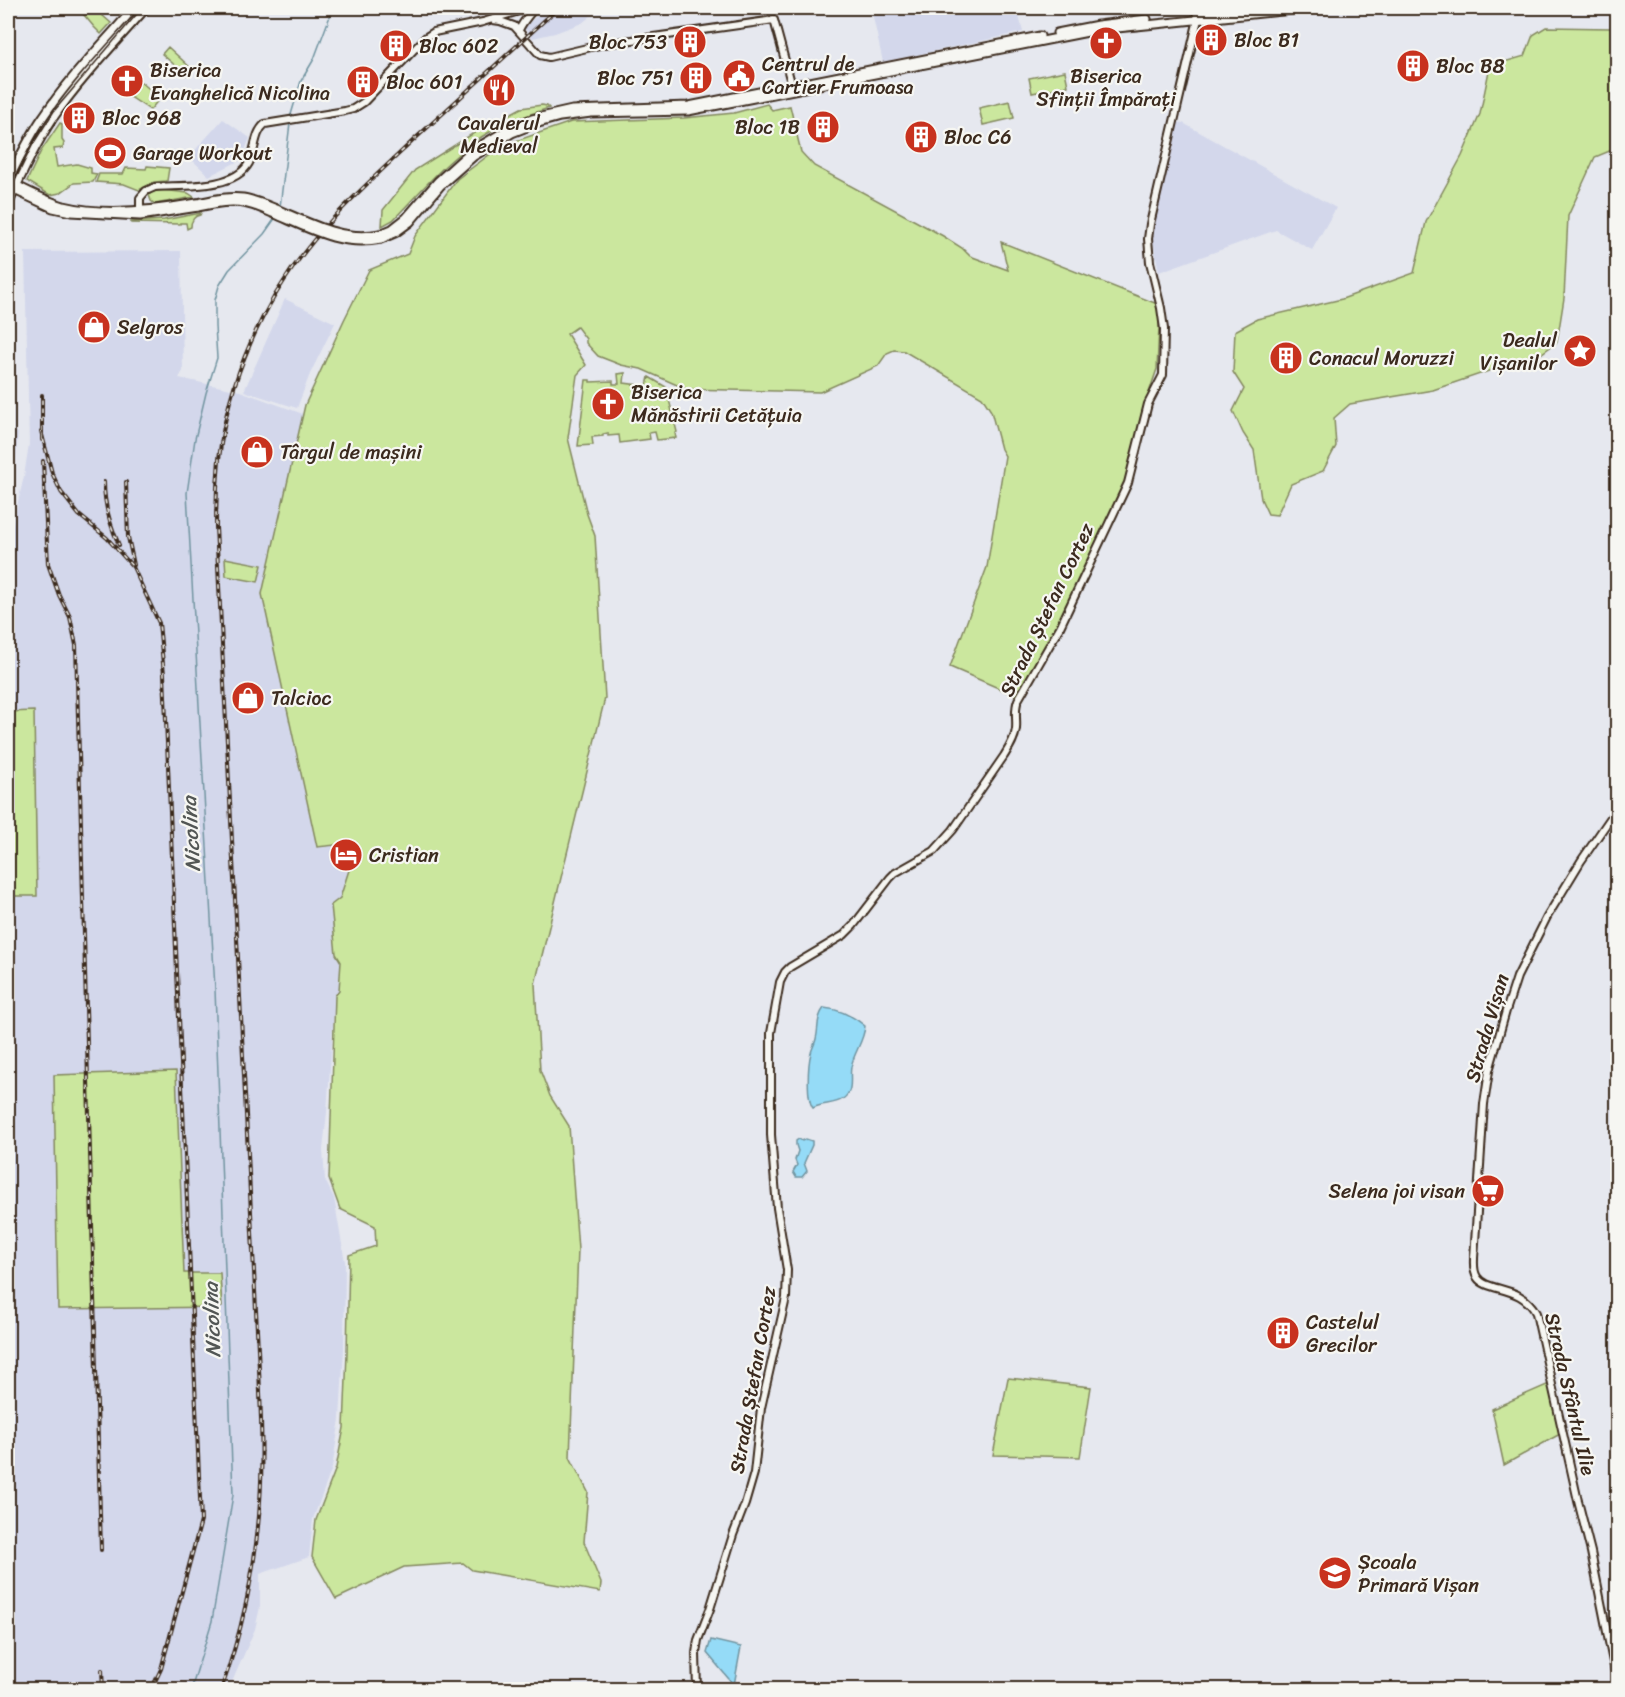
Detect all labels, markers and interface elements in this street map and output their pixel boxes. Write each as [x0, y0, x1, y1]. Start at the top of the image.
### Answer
building icon: Bloc B1 [1193, 22, 1229, 58]
place label: Bloc B1 [1234, 23, 1299, 58]
building icon: Bloc 753 [672, 24, 708, 60]
place label: Bloc 753 [589, 25, 667, 60]
church icon: Biserica Sfinții Împărați [1088, 25, 1124, 61]
building icon: Bloc 602 [378, 28, 414, 64]
place label: Bloc 602 [419, 29, 499, 64]
place label: Centrul de Cartier Frumoasa [762, 47, 914, 105]
building icon: Bloc B8 [1395, 48, 1431, 84]
place label: Bloc B8 [1436, 49, 1505, 84]
place label: Biserica Evanghelică Nicolina [150, 53, 330, 111]
public building icon: Centrul de Cartier Frumoasa [721, 58, 757, 94]
place label: Biserica Sfinții Împărați [1036, 59, 1177, 117]
building icon: Bloc 751 [678, 60, 714, 96]
place label: Bloc 751 [597, 61, 673, 96]
church icon: Biserica Evanghelică Nicolina [109, 63, 145, 99]
building icon: Bloc 601 [345, 64, 381, 100]
place label: Bloc 601 [386, 65, 462, 100]
restaurant icon: Cavalerul Medieval [481, 72, 517, 108]
building icon: Bloc 968 [61, 100, 97, 136]
place label: Bloc 968 [102, 101, 181, 136]
place label: Cavalerul Medieval [458, 106, 541, 164]
building icon: Bloc 1B [805, 109, 841, 145]
place label: Bloc 1B [735, 110, 800, 145]
building icon: Bloc C6 [903, 119, 939, 155]
place label: Bloc C6 [944, 120, 1012, 155]
sports icon: Garage Workout [92, 135, 128, 171]
place label: Garage Workout [133, 136, 273, 171]
shop icon: Selgros [76, 309, 112, 345]
place label: Selgros [117, 310, 184, 345]
place label: Dealul Vișanilor [1480, 323, 1558, 381]
place icon: Dealul Vișanilor [1562, 333, 1598, 369]
building icon: Conacul Moruzzi [1268, 340, 1304, 376]
place label: Conacul Moruzzi [1309, 341, 1454, 376]
place label: Biserica Mănăstirii Cetățuia [631, 375, 802, 433]
church icon: Biserica Mănăstirii Cetățuia [590, 386, 626, 422]
shop icon: Târgul de mașini [239, 434, 275, 470]
place label: Târgul de mașini [280, 435, 423, 470]
street label: Strada Ștefan Cortez [990, 517, 1105, 703]
shop icon: Talcioc [230, 680, 266, 716]
place label: Talcioc [271, 681, 331, 716]
water label: Nicolina [170, 794, 212, 873]
hotel icon: Cristian [328, 837, 364, 873]
place label: Cristian [369, 838, 439, 873]
street label: Strada Vișan [1455, 969, 1519, 1086]
supermarket icon: Selena joi visan [1470, 1173, 1506, 1209]
place label: Selena joi visan [1329, 1174, 1465, 1209]
water label: Nicolina [192, 1280, 232, 1358]
street label: Strada Ștefan Cortez [719, 1283, 787, 1476]
place label: Castelul Grecilor [1306, 1305, 1380, 1363]
street label: Strada Sfântul Ilie [1534, 1309, 1606, 1479]
building icon: Castelul Grecilor [1265, 1315, 1301, 1351]
place label: Școala Primară Vișan [1358, 1545, 1479, 1603]
school or university icon: Școala Primară Vișan [1317, 1555, 1353, 1591]

